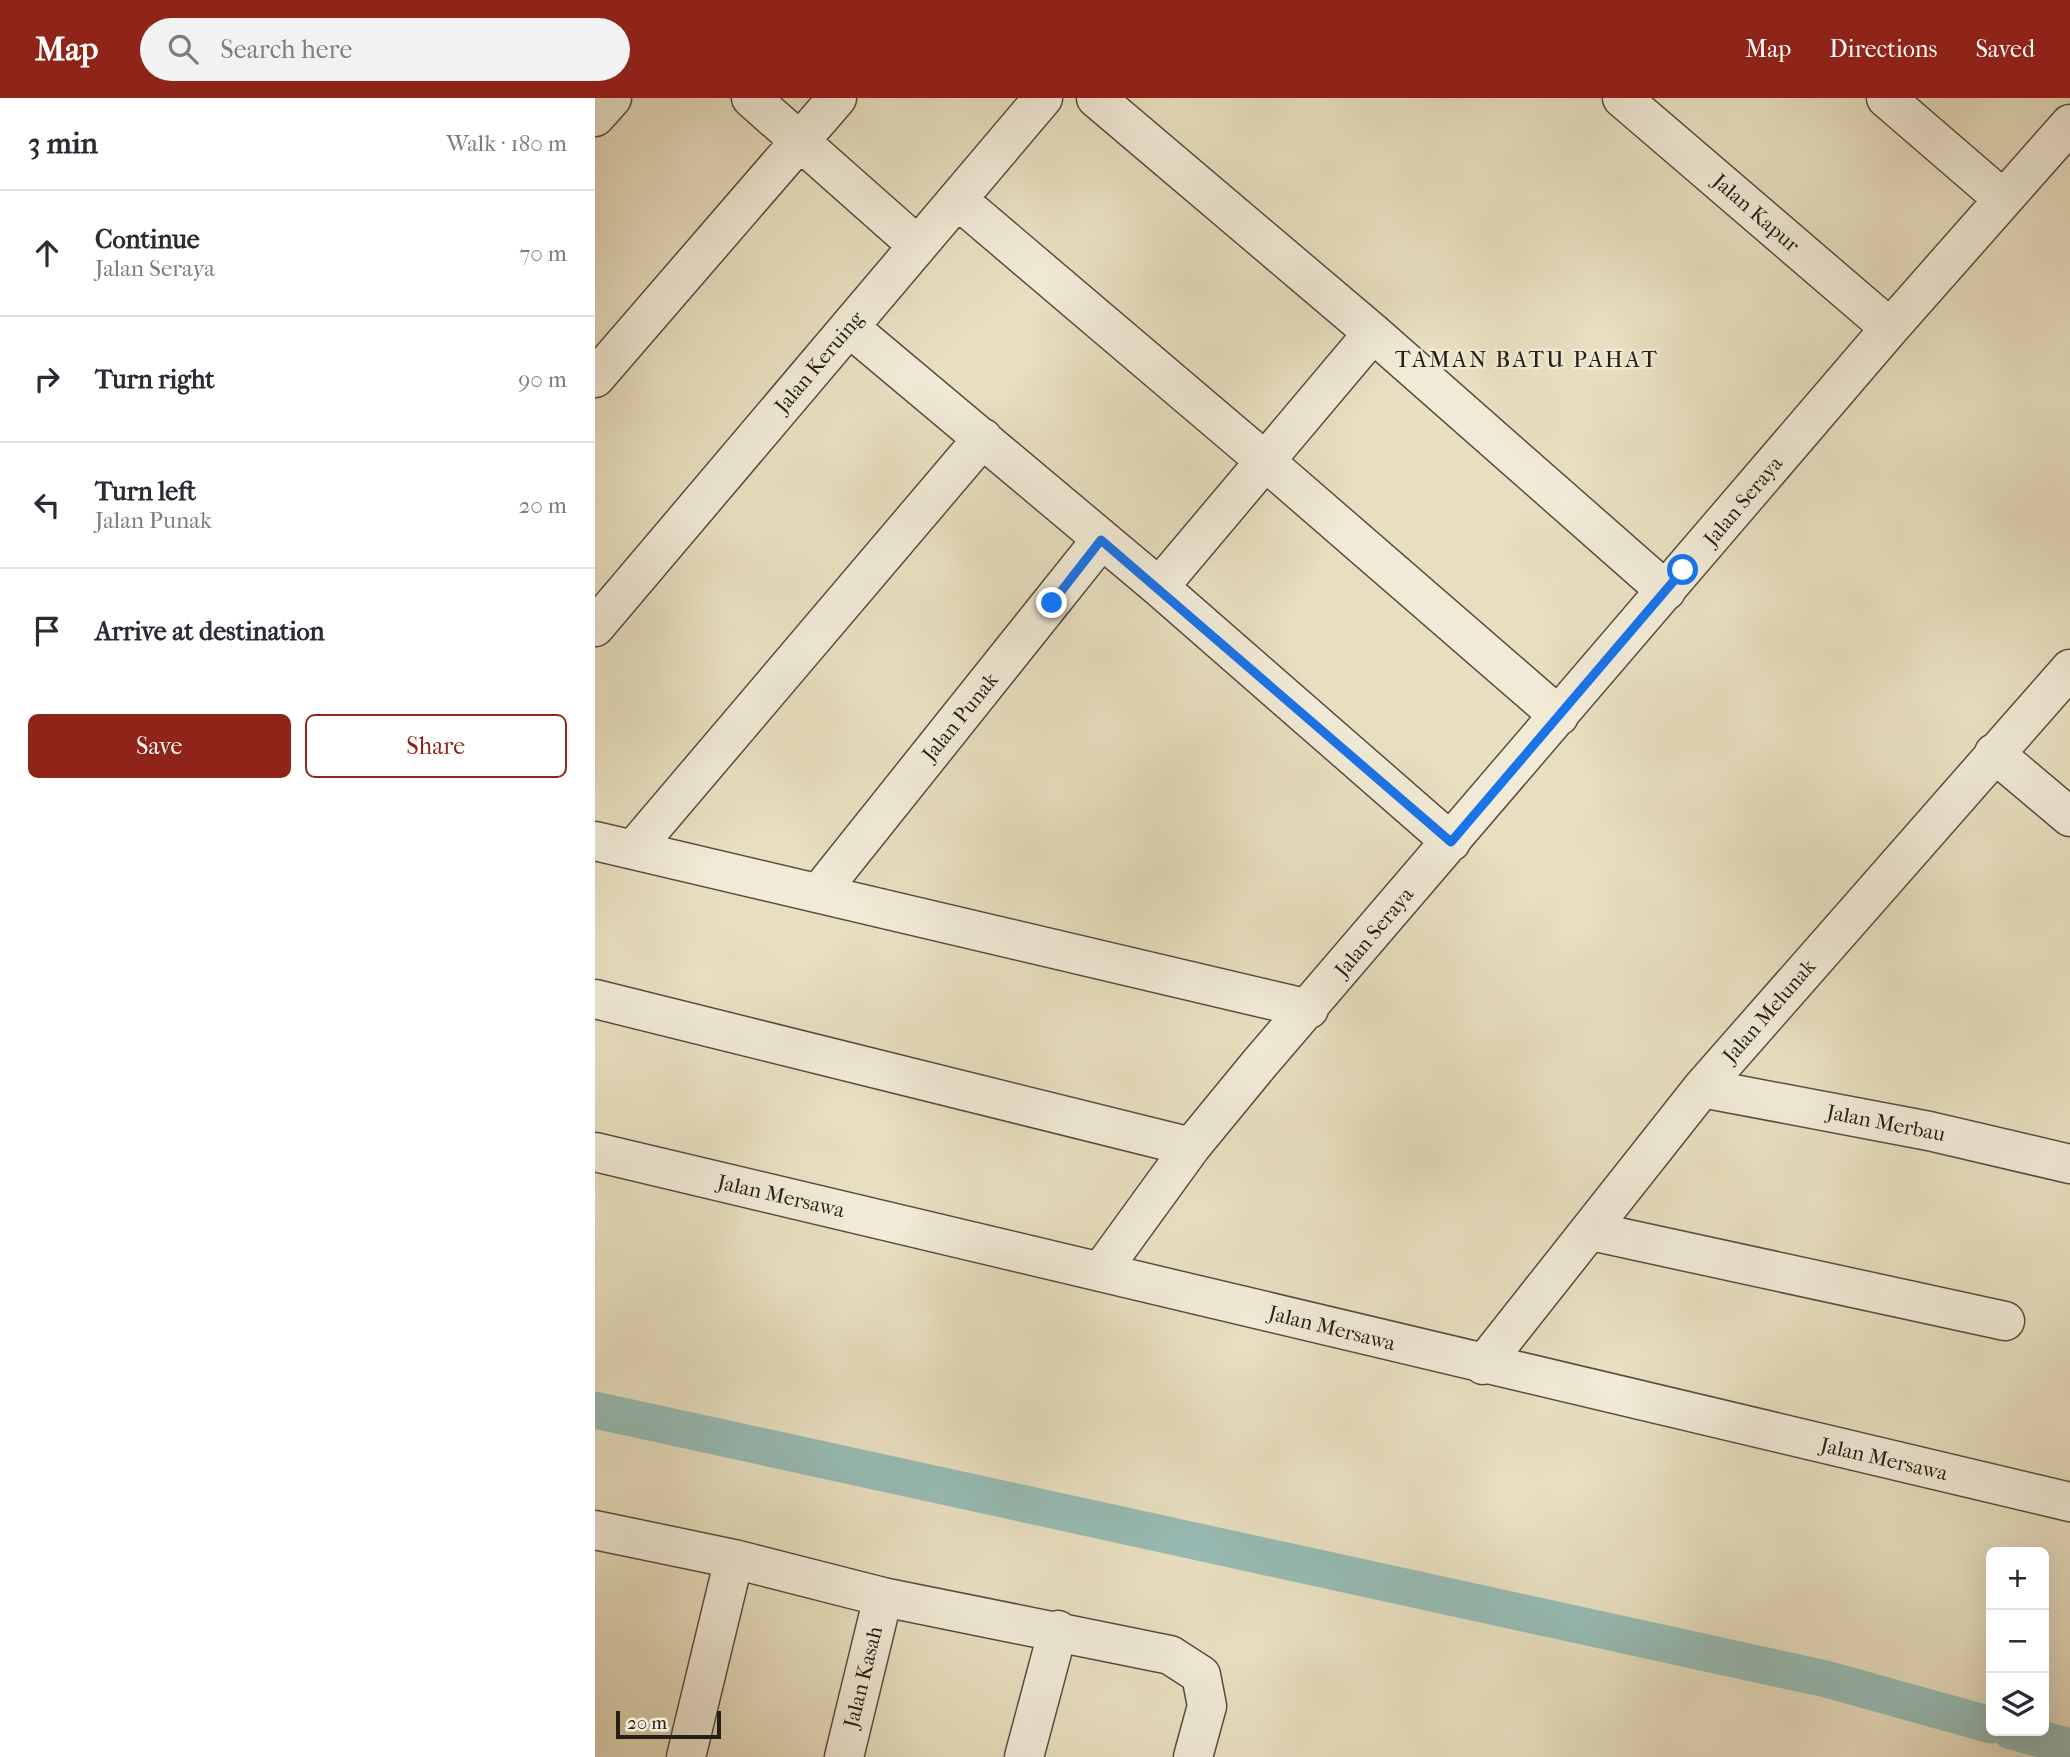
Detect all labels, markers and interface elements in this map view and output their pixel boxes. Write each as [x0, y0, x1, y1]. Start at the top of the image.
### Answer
search box [140, 18, 630, 81]
text: Map [35, 30, 98, 69]
icon: search [164, 30, 202, 68]
text: Search here [220, 34, 352, 65]
text: Map [1745, 35, 1791, 63]
text: Directions [1829, 35, 1937, 63]
text: Saved [1975, 35, 2035, 63]
text: 3 min [28, 126, 98, 161]
text: Walk · 180 m [446, 130, 567, 157]
street label: Jalan Kapur [1706, 168, 1804, 257]
text: Continue [95, 224, 200, 255]
icon: ahead [28, 234, 66, 272]
text: 70 m [519, 240, 567, 267]
text: Jalan Seraya [95, 255, 215, 282]
street label: Jalan Keruing [768, 306, 869, 419]
district label: TAMAN BATU PAHAT [1395, 346, 1659, 373]
icon: right [28, 360, 66, 398]
text: Turn right [95, 364, 215, 395]
text: 90 m [518, 366, 567, 393]
street label: Jalan Seraya [1697, 451, 1788, 552]
text: Turn left [95, 476, 196, 507]
icon: left [28, 486, 66, 524]
text: 20 m [518, 492, 567, 519]
text: Jalan Punak [95, 507, 212, 534]
route start [1667, 554, 1698, 585]
route end [1036, 587, 1067, 618]
icon: arrive [28, 612, 66, 650]
text: Arrive at destination [95, 616, 325, 647]
street label: Jalan Punak [916, 668, 1003, 768]
button: Save [28, 714, 291, 778]
button: Share [305, 714, 567, 778]
street label: Jalan Seraya [1328, 882, 1419, 983]
street label: Jalan Melunak [1716, 954, 1820, 1069]
street label: Jalan Merbau [1823, 1099, 1947, 1146]
street label: Jalan Mersawa [713, 1169, 847, 1222]
street label: Jalan Mersawa [1264, 1300, 1398, 1355]
street label: Jalan Mersawa [1816, 1432, 1950, 1485]
map controls [1986, 1547, 2049, 1736]
button: + [1986, 1547, 2049, 1610]
button: − [1986, 1610, 2049, 1673]
street label: Jalan Kasah [838, 1624, 887, 1732]
button: layers [1986, 1673, 2049, 1736]
scale bar [616, 1708, 721, 1740]
text: 20 m [627, 1712, 667, 1734]

